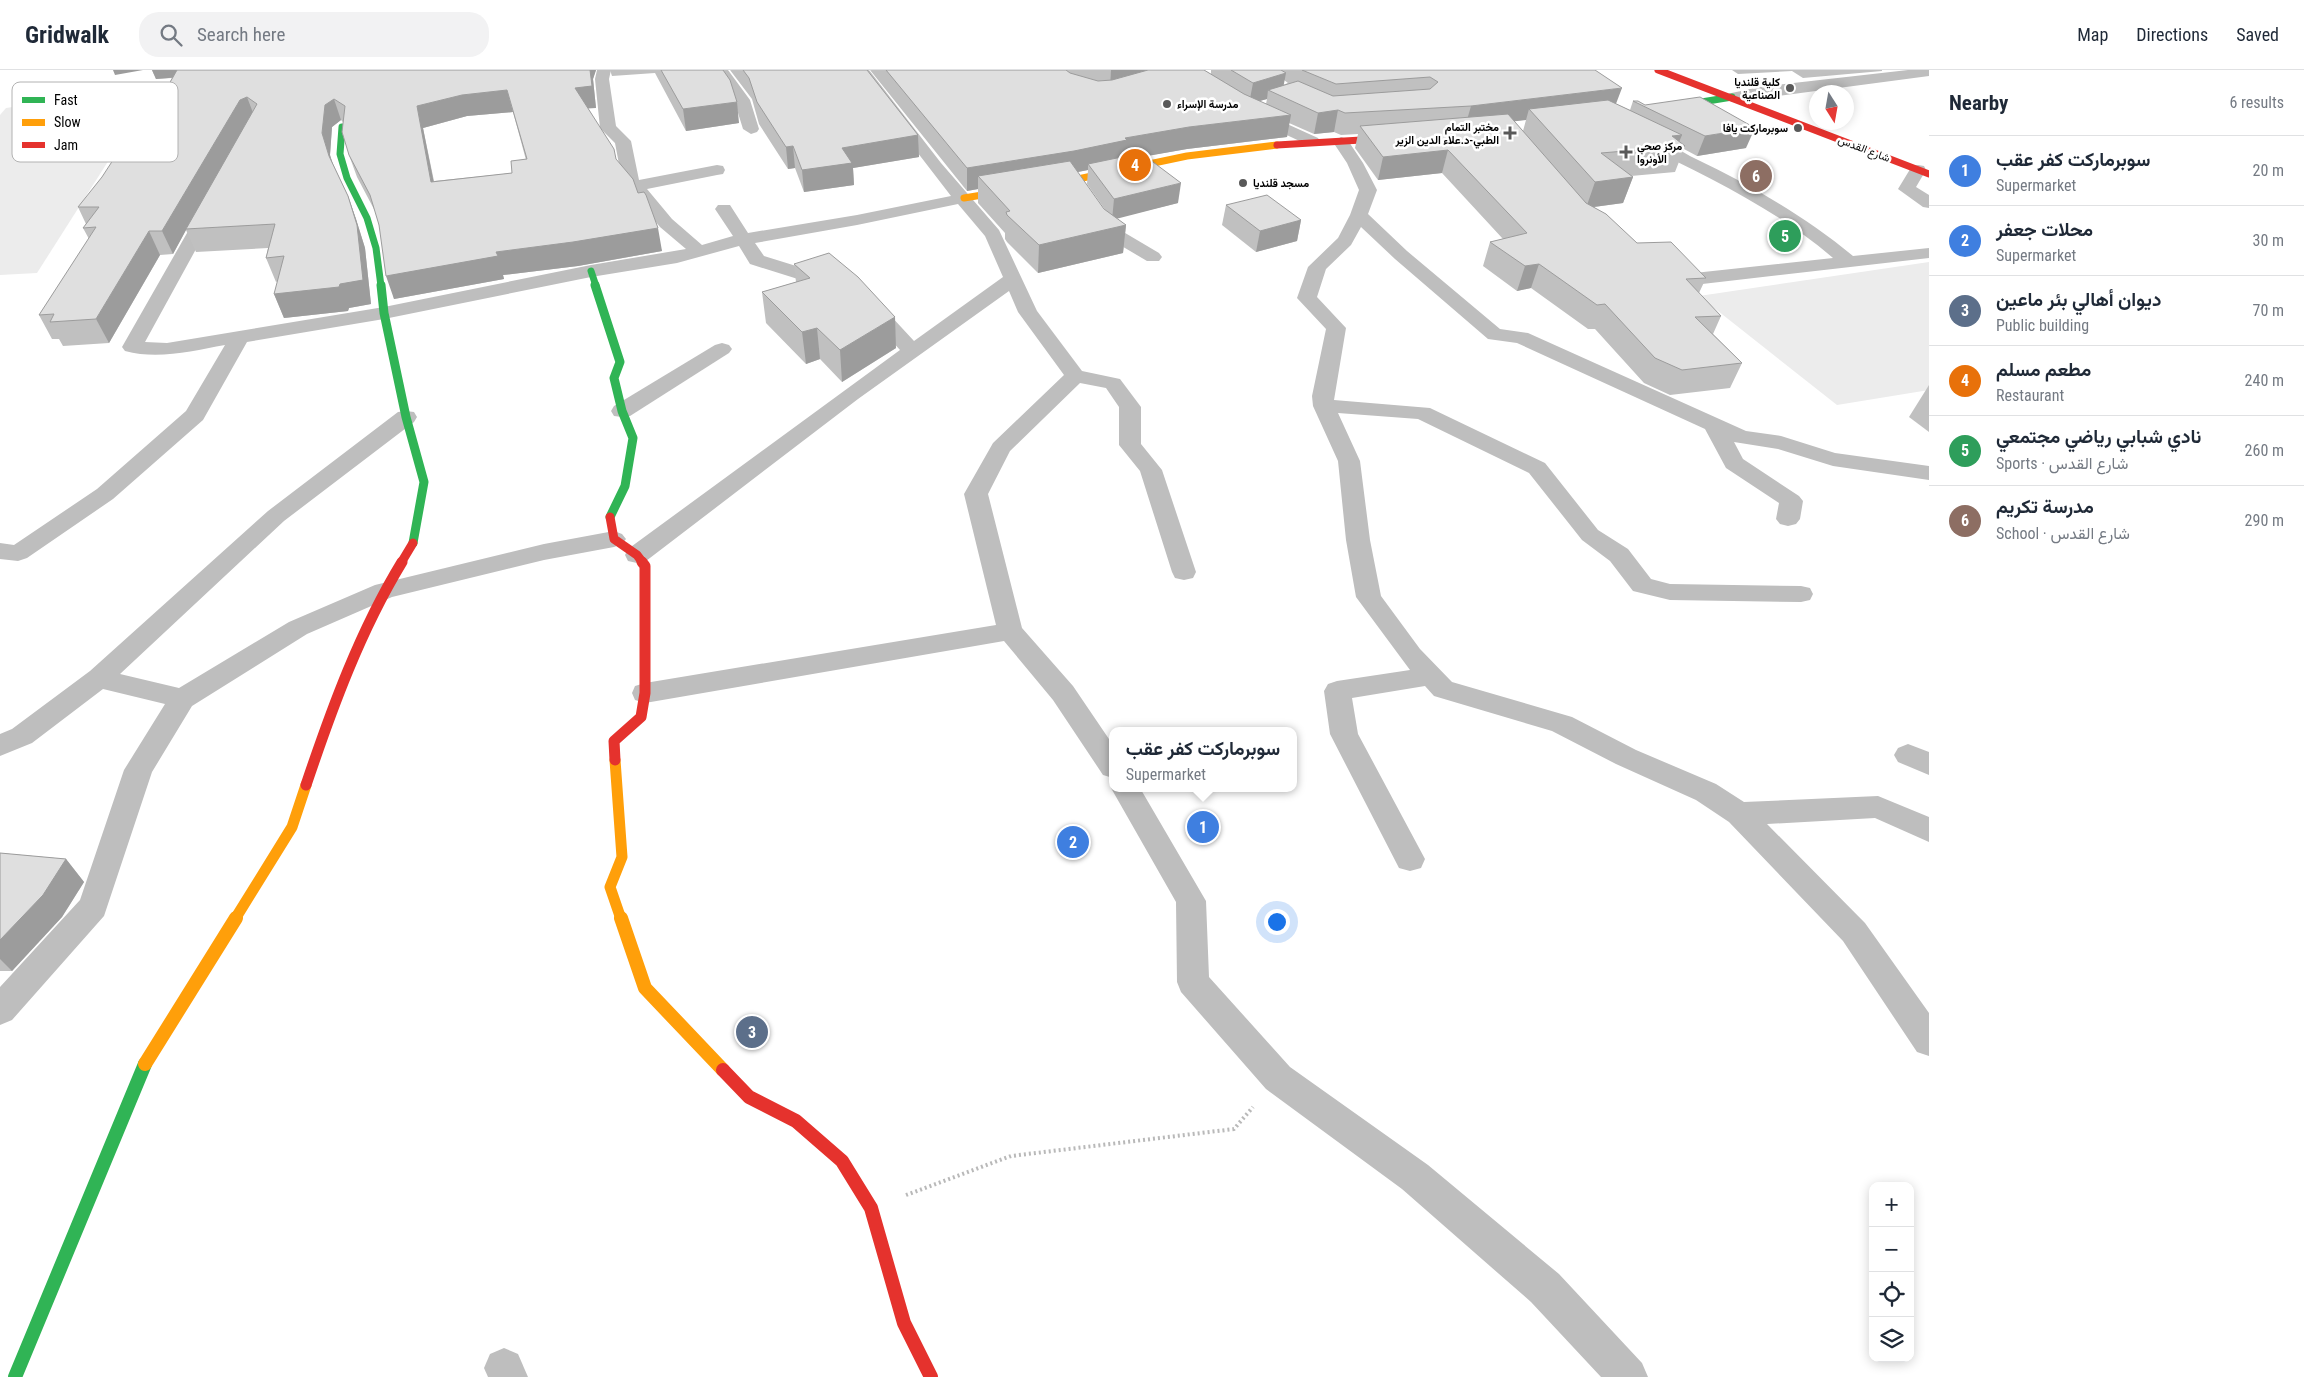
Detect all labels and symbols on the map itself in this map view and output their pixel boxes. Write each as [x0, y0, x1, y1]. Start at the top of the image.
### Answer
place label: كلية قلنديا الصناعية [1734, 76, 1780, 102]
legend [12, 82, 178, 162]
marker: كلية قلنديا الصناعية [1784, 82, 1796, 94]
north arrow [1809, 85, 1854, 130]
text: Fast [54, 92, 78, 108]
marker: مدرسة الإسراء [1161, 98, 1173, 110]
place label: مدرسة الإسراء [1177, 98, 1239, 111]
text: Slow [54, 114, 81, 130]
place label: مختبر التمام الطبي-د.علاء الدين الزير [1394, 121, 1499, 149]
place label: سوبرماركت يافا [1723, 122, 1788, 135]
marker: سوبرماركت يافا [1792, 122, 1804, 134]
marker: مختبر التمام الطبي-د.علاء الدين الزير [1503, 126, 1517, 140]
street label: شارع القدس [1836, 133, 1892, 166]
text: Jam [54, 137, 78, 153]
place label: مركز صحي الأونروا [1637, 140, 1682, 166]
marker: مركز صحي الأونروا [1619, 145, 1633, 159]
pin: 4 [1119, 146, 1151, 184]
pin: 6 [1740, 157, 1772, 195]
marker: مسجد قلنديا [1237, 177, 1249, 189]
place label: مسجد قلنديا [1253, 177, 1309, 190]
pin: 5 [1769, 217, 1801, 255]
pin: 1 [1187, 808, 1219, 846]
pin: 2 [1057, 823, 1089, 861]
your location [1264, 909, 1290, 935]
pin: 3 [736, 1013, 768, 1051]

